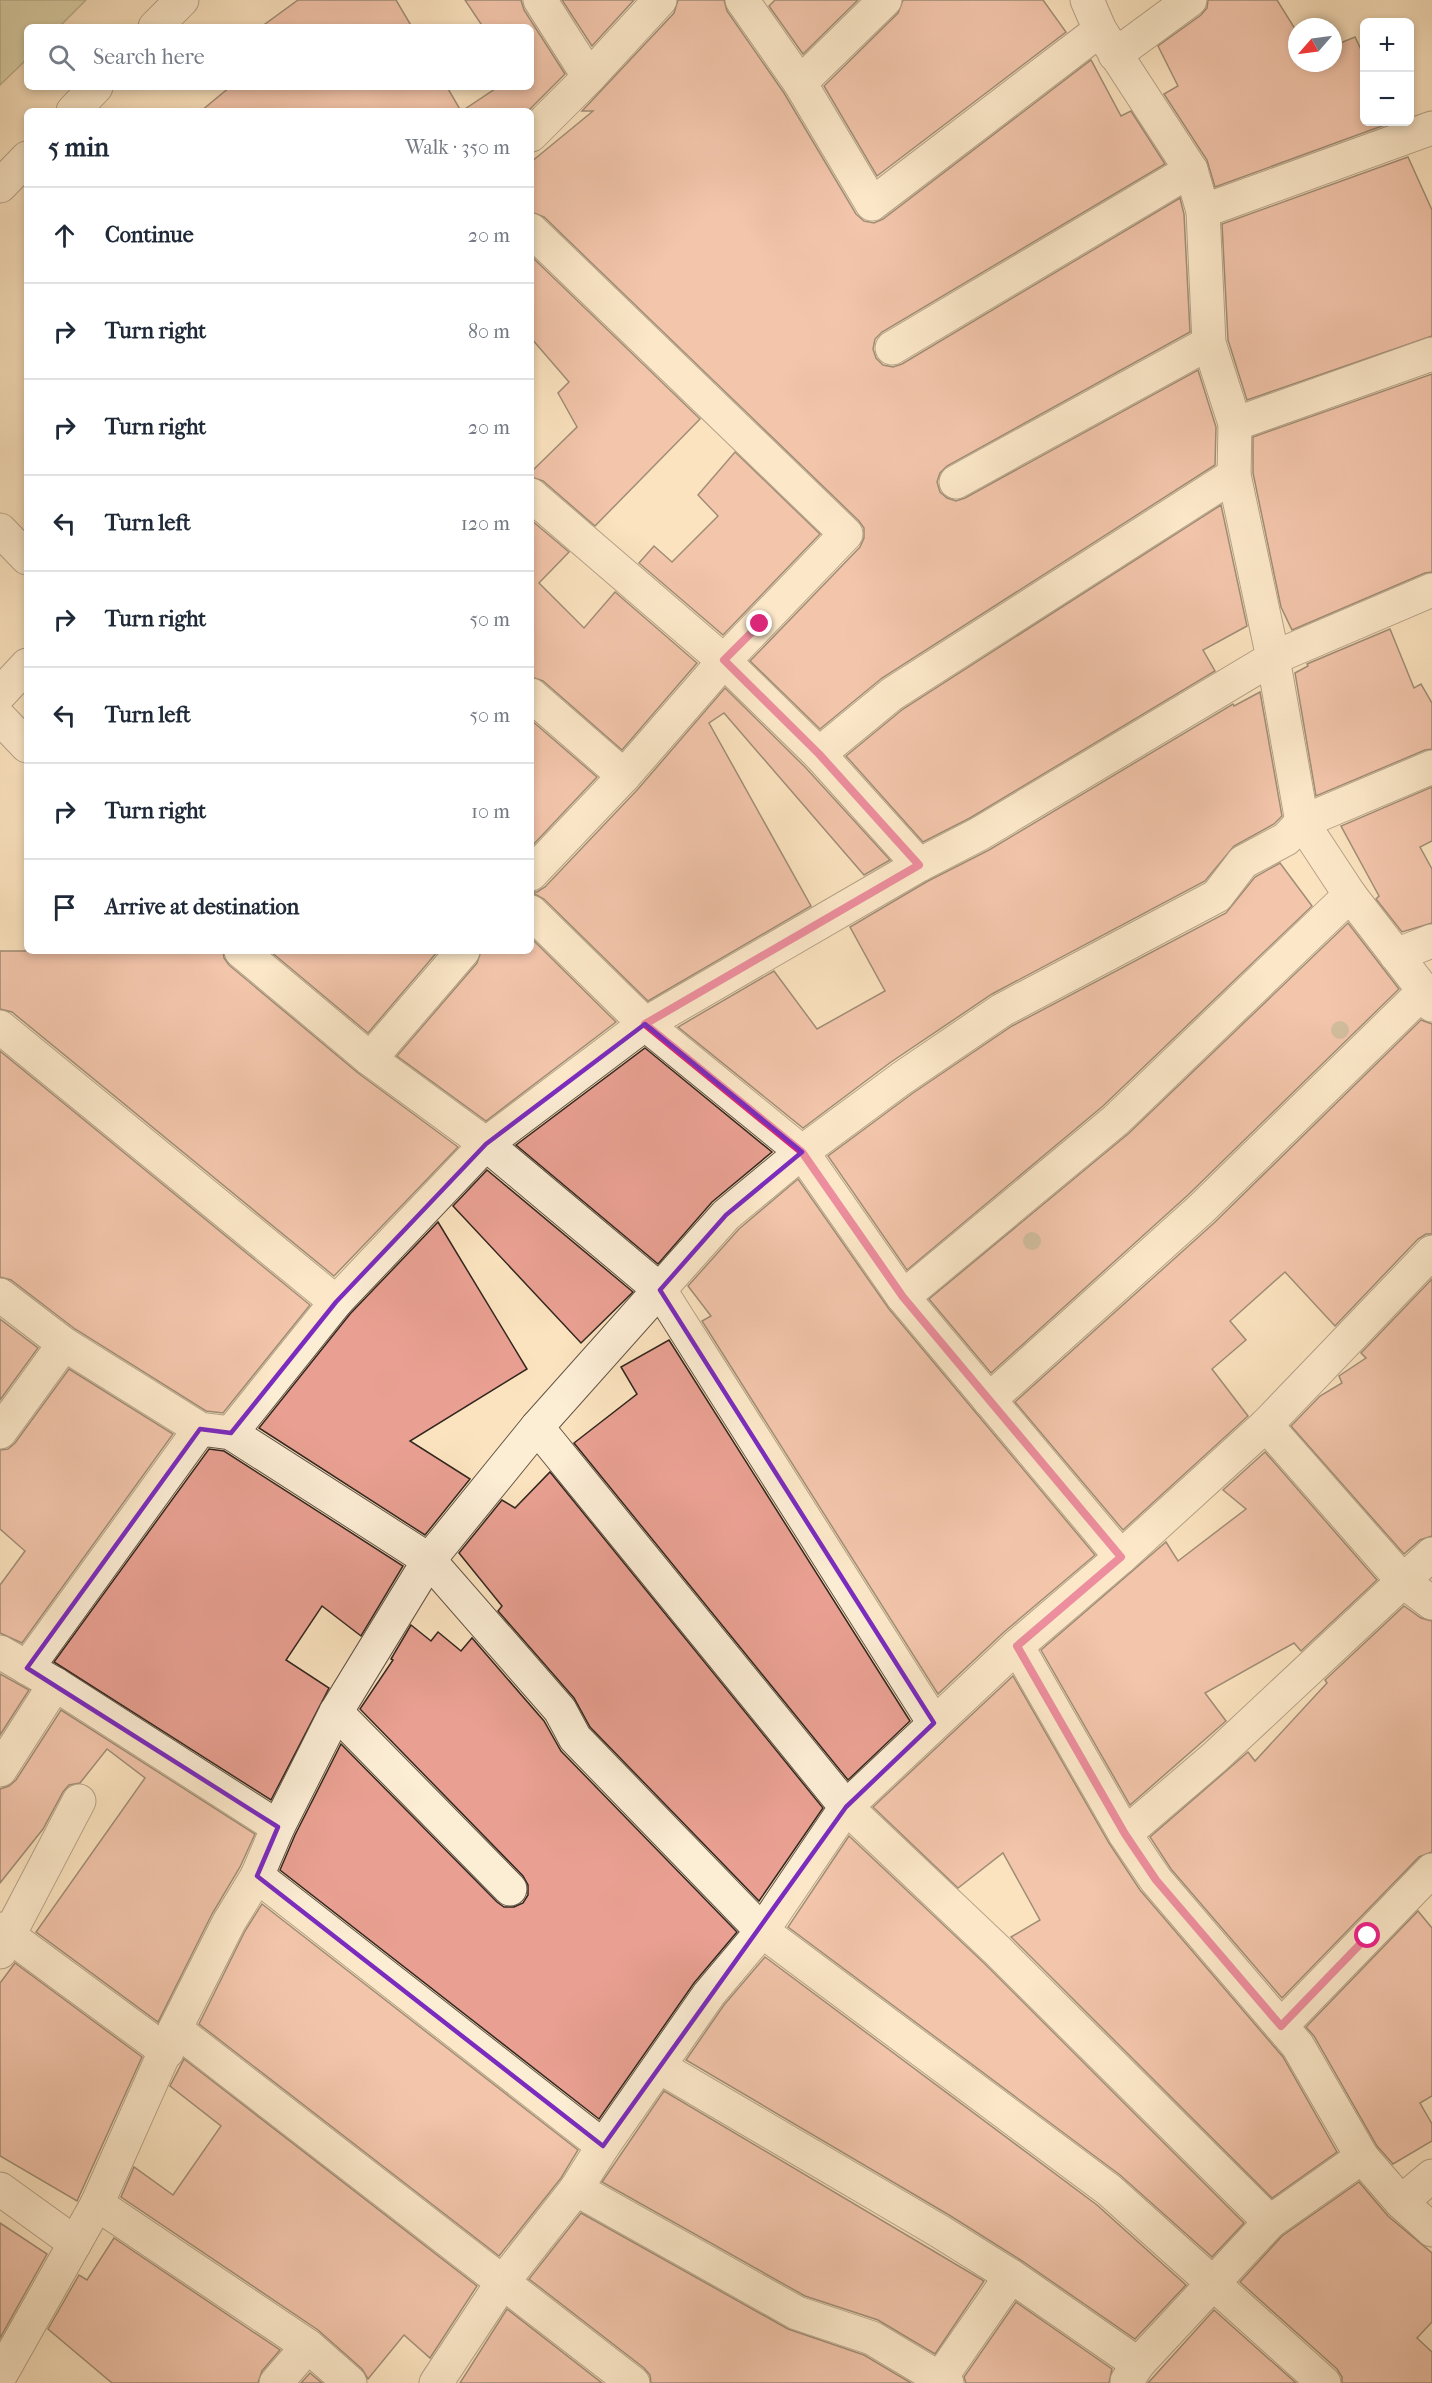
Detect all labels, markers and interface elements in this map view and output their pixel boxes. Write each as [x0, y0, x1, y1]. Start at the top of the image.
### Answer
north arrow [1288, 18, 1342, 72]
map controls [1360, 18, 1414, 126]
button: + [1360, 18, 1414, 72]
search box [24, 24, 534, 90]
icon: search [45, 41, 78, 74]
text: Search here [93, 44, 205, 70]
button: − [1360, 72, 1414, 126]
text: 5 min [48, 132, 109, 163]
text: Walk · 350 m [405, 136, 510, 159]
icon: ahead [48, 219, 81, 252]
text: Continue [105, 222, 194, 248]
text: 20 m [468, 224, 510, 247]
icon: right [48, 315, 81, 348]
text: Turn right [105, 318, 206, 344]
text: 80 m [468, 320, 510, 343]
icon: right [48, 411, 81, 444]
text: Turn right [105, 414, 206, 440]
text: 20 m [468, 416, 510, 439]
icon: left [48, 507, 81, 540]
text: Turn left [105, 510, 191, 536]
text: 120 m [461, 512, 510, 535]
icon: right [48, 603, 81, 636]
text: Turn right [105, 606, 206, 632]
text: 50 m [469, 608, 510, 631]
route end [746, 610, 772, 636]
icon: left [48, 699, 81, 732]
text: Turn left [105, 702, 191, 728]
text: 50 m [469, 704, 510, 727]
icon: right [48, 795, 81, 828]
text: Turn right [105, 798, 206, 824]
text: 10 m [471, 800, 510, 823]
icon: arrive [48, 891, 81, 924]
text: Arrive at destination [105, 894, 299, 920]
route start [1354, 1922, 1380, 1948]

